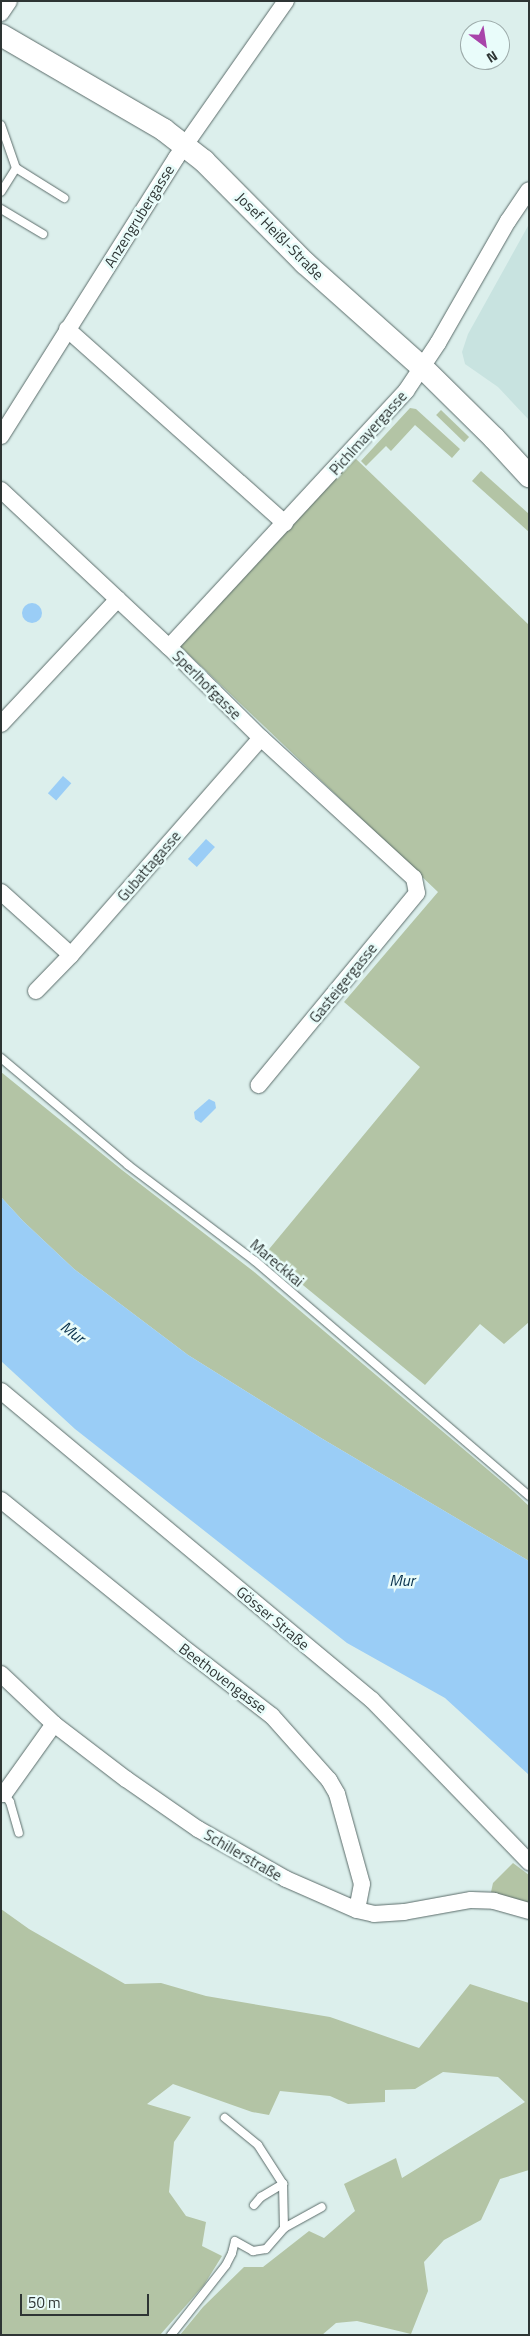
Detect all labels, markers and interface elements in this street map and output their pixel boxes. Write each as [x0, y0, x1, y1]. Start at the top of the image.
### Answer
north arrow [460, 20, 510, 70]
text: N [483, 46, 502, 69]
street label: Anzengrubergasse [100, 161, 178, 271]
street label: Josef Heißl-Straße [233, 189, 327, 283]
street label: Pichlmayergasse [326, 387, 410, 479]
street label: Sperlhofgasse [169, 647, 245, 723]
street label: Gubattagasse [114, 827, 184, 905]
street label: Gasteigergasse [305, 940, 381, 1026]
street label: Mareckkai [247, 1235, 307, 1291]
water label: Mur [57, 1317, 89, 1347]
water label: Mur [389, 1570, 415, 1590]
street label: Gösser Straße [233, 1582, 313, 1654]
street label: Beethovengasse [176, 1639, 270, 1717]
street label: Schillerstraße [201, 1825, 285, 1885]
scale bar [22, 2284, 151, 2316]
text: 50 m [28, 2291, 61, 2314]

